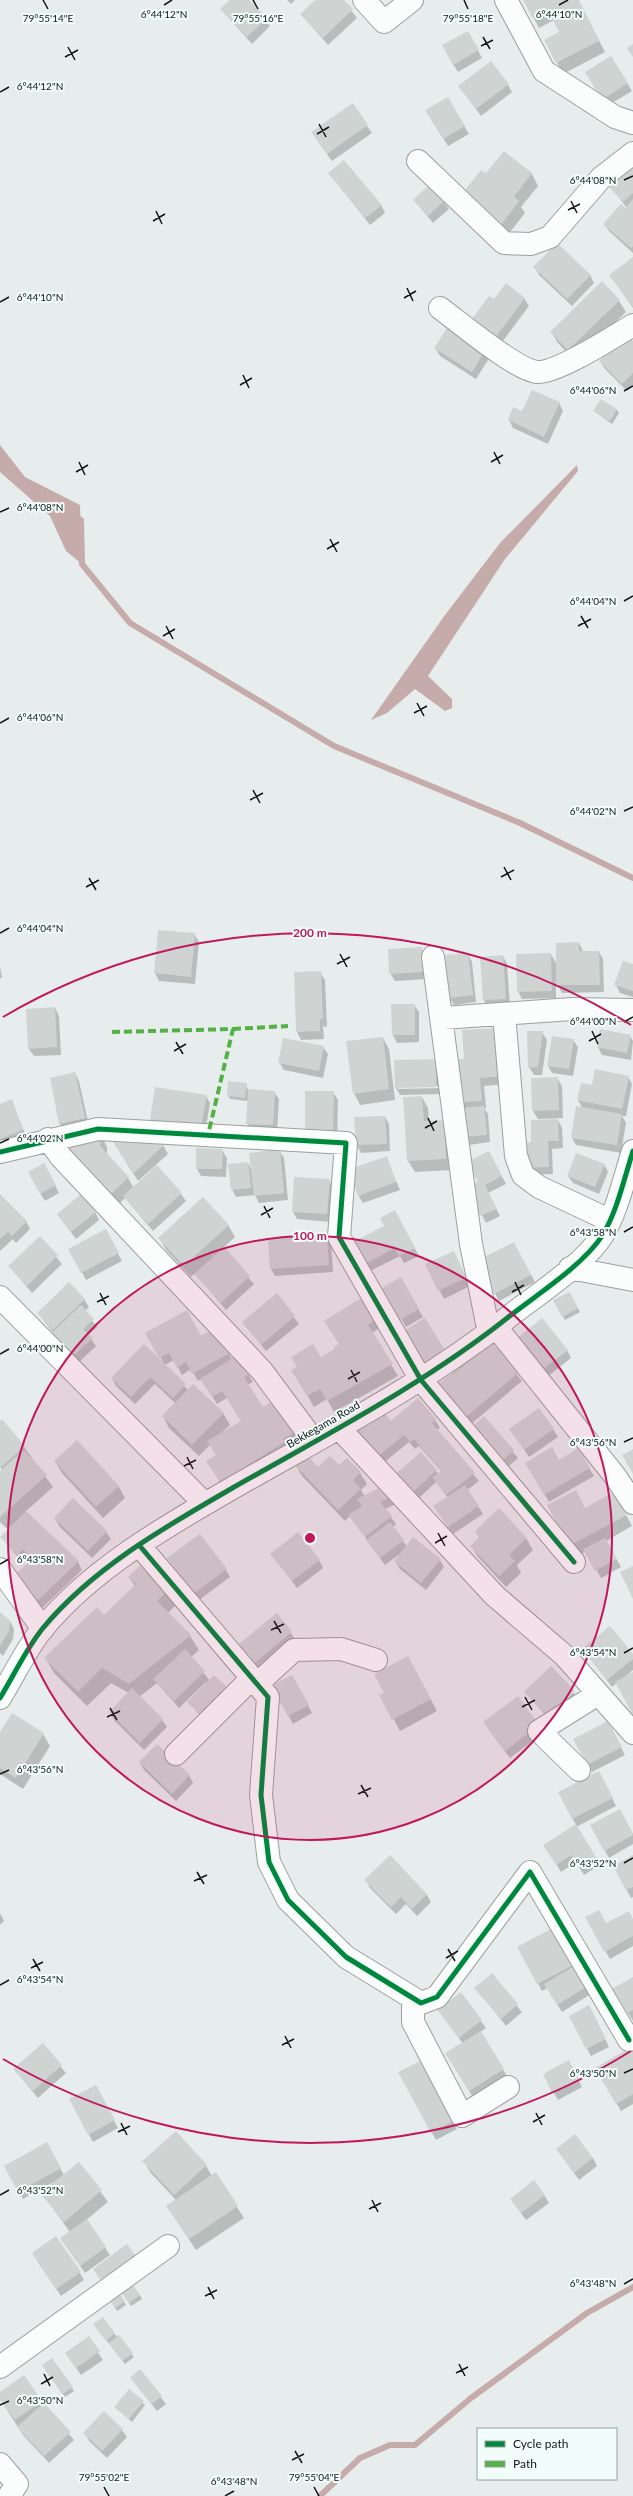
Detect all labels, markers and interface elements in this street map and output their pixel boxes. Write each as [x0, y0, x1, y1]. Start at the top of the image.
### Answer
text: 6°44'12"N [141, 8, 187, 20]
text: 6°44'10"N [536, 8, 582, 20]
text: 79°55'14"E [23, 12, 73, 24]
text: 79°55'16"E [233, 12, 283, 24]
text: 79°55'18"E [443, 12, 493, 24]
text: 6°44'12"N [17, 80, 63, 92]
text: 6°44'08"N [570, 174, 616, 186]
text: 6°44'10"N [17, 291, 63, 303]
text: 6°44'06"N [570, 384, 616, 396]
text: 6°44'08"N [17, 501, 63, 513]
text: 6°44'04"N [570, 595, 616, 607]
text: 6°44'06"N [17, 711, 63, 723]
text: 6°44'02"N [570, 805, 616, 817]
text: 6°44'04"N [17, 922, 63, 934]
text: 200 m [293, 925, 327, 940]
text: 6°44'00"N [570, 1015, 616, 1027]
text: 6°44'02"N [17, 1132, 63, 1144]
text: 6°43'58"N [570, 1226, 616, 1238]
text: 100 m [293, 1228, 327, 1243]
text: 6°44'00"N [17, 1342, 63, 1354]
street label: Bekkegama Road [284, 1398, 362, 1450]
text: 6°43'56"N [570, 1436, 616, 1448]
centre of rings [303, 1531, 317, 1545]
text: 6°43'58"N [17, 1553, 63, 1565]
text: 6°43'54"N [570, 1646, 616, 1658]
text: 6°43'56"N [17, 1763, 63, 1775]
text: 6°43'52"N [570, 1857, 616, 1869]
text: 6°43'54"N [17, 1973, 63, 1985]
text: 6°43'50"N [570, 2067, 616, 2079]
text: 6°43'52"N [17, 2184, 63, 2196]
text: 6°43'48"N [570, 2277, 616, 2289]
text: 6°43'50"N [17, 2394, 63, 2406]
legend [477, 2428, 617, 2480]
text: Cycle path [513, 2436, 568, 2451]
text: Path [513, 2456, 537, 2471]
text: 79°55'02"E [79, 2471, 129, 2483]
text: 79°55'04"E [289, 2471, 339, 2483]
text: 6°43'48"N [211, 2475, 257, 2487]

